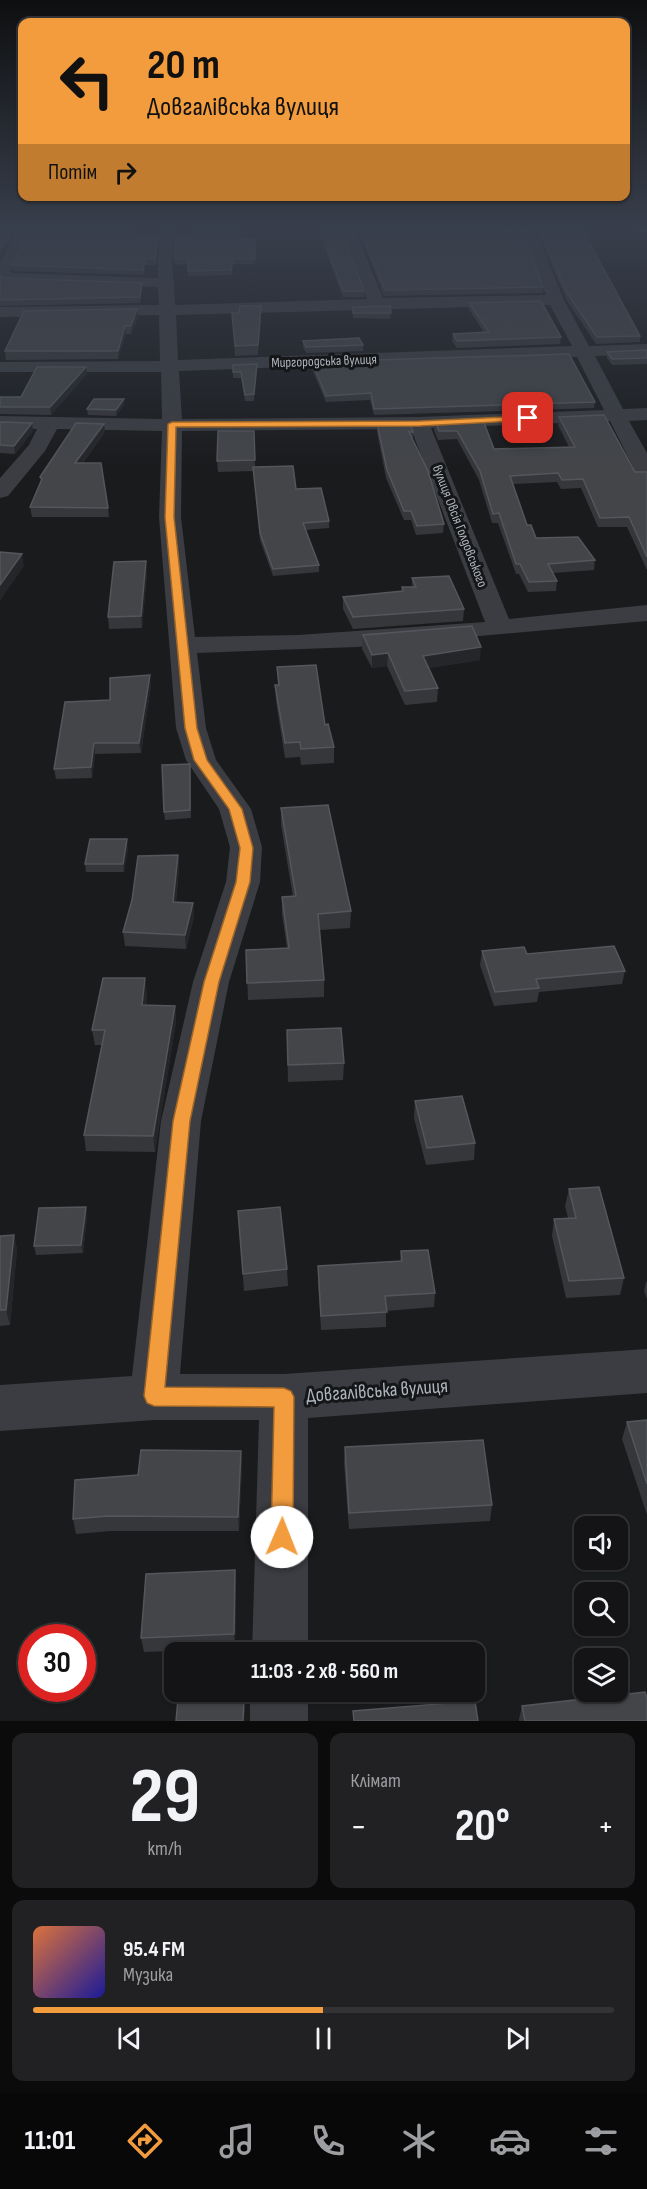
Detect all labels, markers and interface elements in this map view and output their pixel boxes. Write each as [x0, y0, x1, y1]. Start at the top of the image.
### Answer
text: 20 m [147, 40, 220, 91]
icon: left [48, 42, 126, 120]
text: Довгалівська вулиця [147, 91, 339, 123]
icon: right [109, 156, 142, 189]
text: Потім [48, 159, 97, 186]
street label: Миргородська вулиця [271, 351, 377, 371]
pin [502, 392, 553, 443]
icon: arrive [511, 401, 544, 434]
street label: вулиця Овсія Голдовського [429, 462, 491, 590]
street label: Довгалівська вулиця [305, 1374, 449, 1408]
position arrow [250, 1505, 314, 1569]
map controls [574, 1516, 628, 1702]
button: sound [574, 1516, 628, 1570]
button: search [574, 1582, 628, 1636]
speed limit sign: 30 [18, 1624, 96, 1702]
button: layers [574, 1648, 628, 1702]
text: 11:03 · 2 хв · 560 m [251, 1658, 398, 1685]
text: 29 [129, 1751, 200, 1844]
text: Клімат [351, 1769, 401, 1793]
text: 20° [455, 1799, 510, 1854]
text: − [351, 1807, 367, 1847]
text: + [598, 1807, 614, 1847]
text: km/h [147, 1837, 182, 1861]
text: 95.4 FM [123, 1936, 185, 1963]
text: Музика [123, 1963, 173, 1987]
icon: previous [113, 2022, 146, 2055]
icon: pause [307, 2022, 340, 2055]
icon: next [501, 2022, 534, 2055]
icon: directions [124, 2120, 166, 2162]
icon: music [216, 2120, 258, 2162]
icon: phone [307, 2120, 349, 2162]
icon: climate [398, 2120, 440, 2162]
icon: car [489, 2120, 531, 2162]
icon: filters [580, 2120, 622, 2162]
text: 11:01 [25, 2125, 75, 2157]

